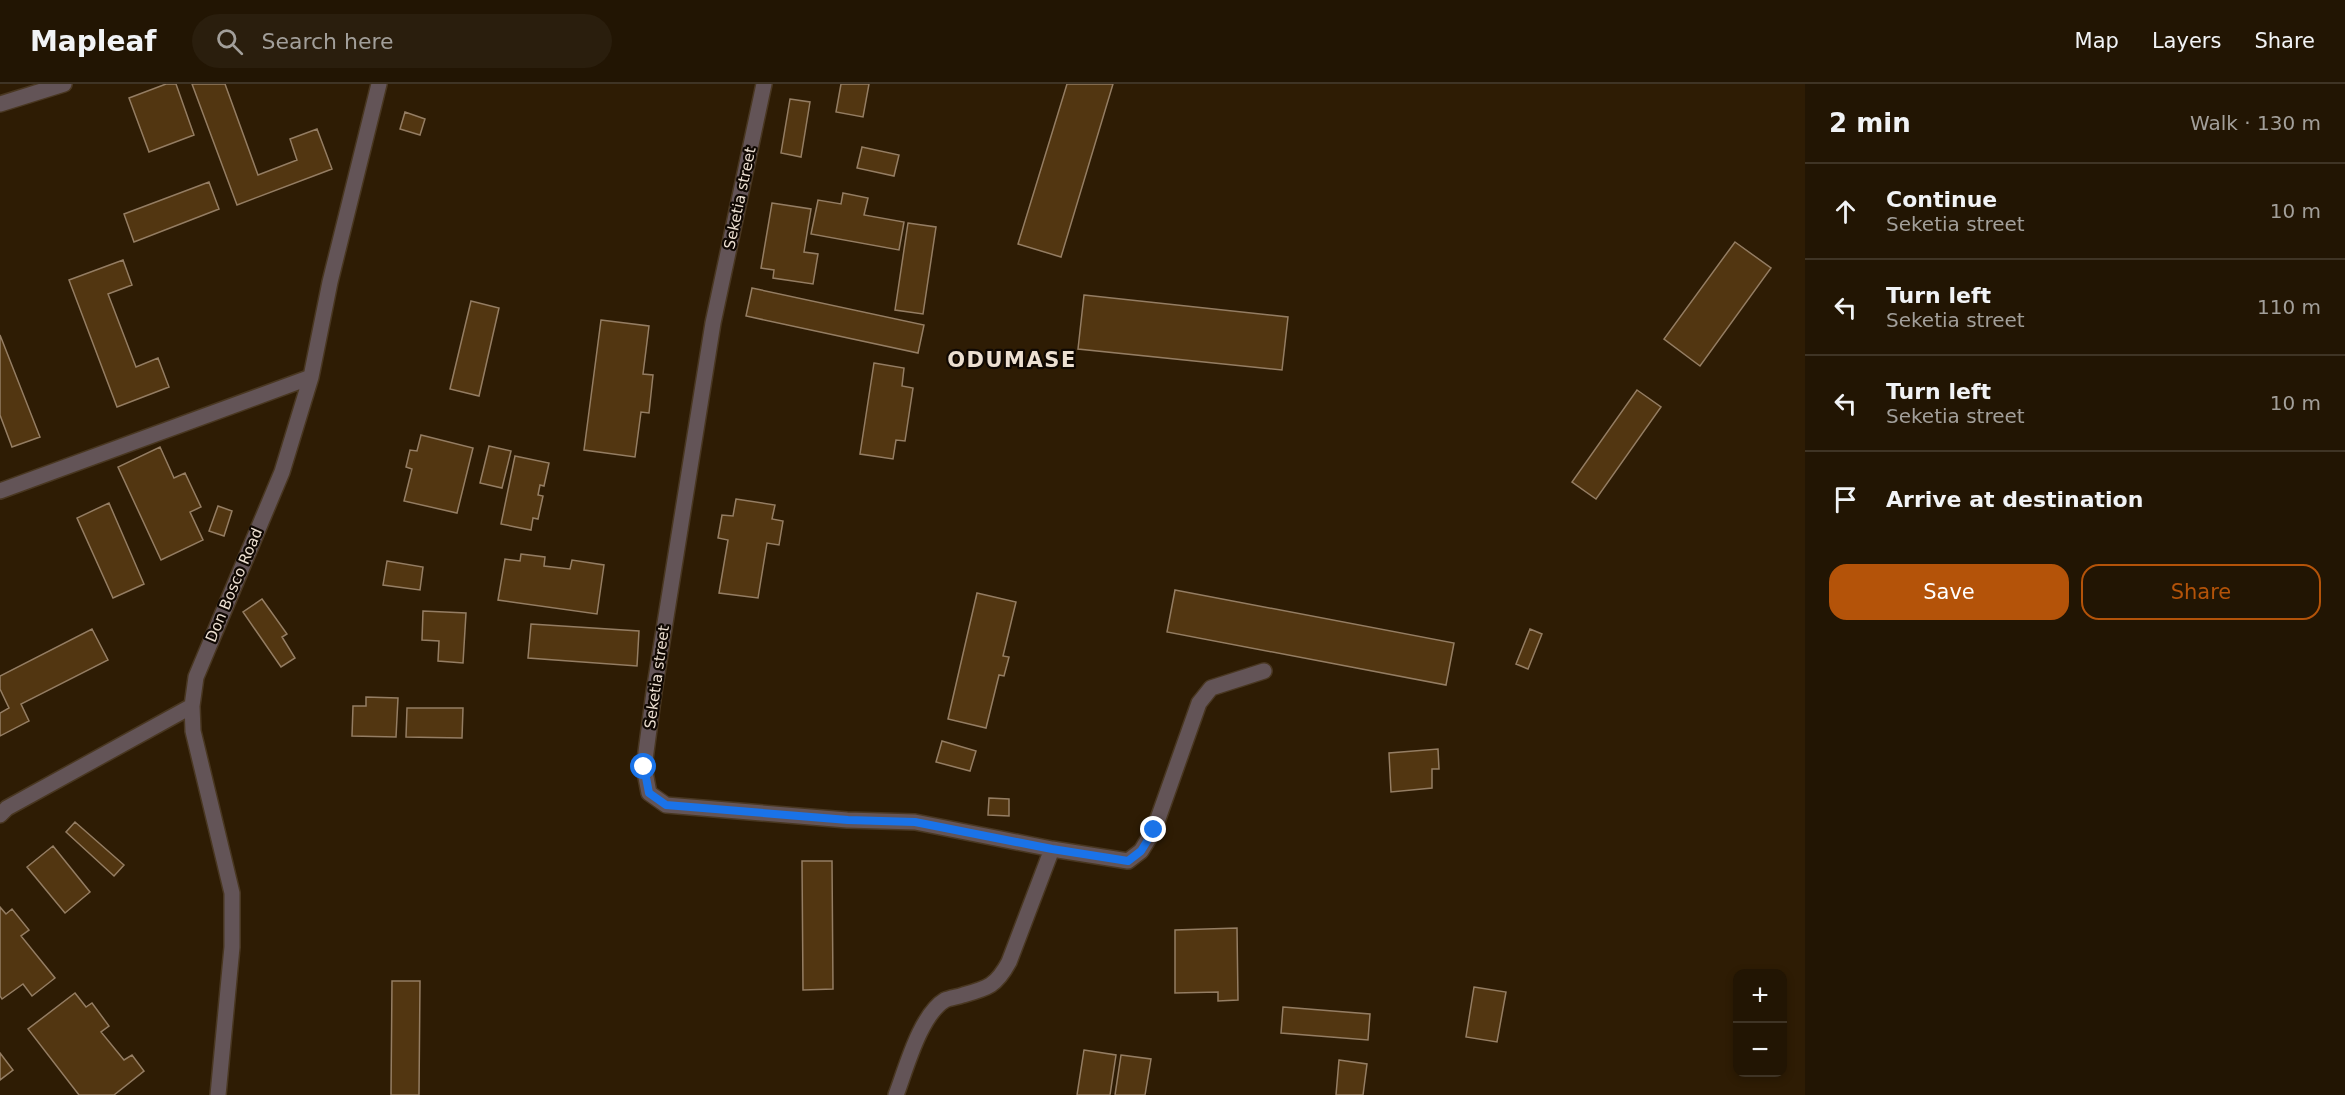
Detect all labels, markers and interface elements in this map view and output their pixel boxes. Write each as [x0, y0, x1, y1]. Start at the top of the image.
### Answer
search box [192, 14, 612, 68]
text: Mapleaf [30, 25, 156, 58]
icon: search [213, 25, 246, 58]
text: Search here [261, 29, 394, 54]
text: Map [2075, 29, 2119, 53]
text: Layers [2152, 29, 2221, 53]
text: Share [2254, 29, 2315, 53]
text: 2 min [1829, 108, 1911, 138]
text: Walk · 130 m [2190, 111, 2321, 135]
street label: Seketia street [720, 145, 760, 251]
text: Continue [1886, 187, 1997, 212]
icon: ahead [1829, 195, 1862, 228]
text: 10 m [2270, 199, 2321, 223]
text: Seketia street [1886, 212, 2025, 236]
text: Turn left [1886, 283, 1991, 308]
icon: left [1829, 291, 1862, 324]
text: 110 m [2257, 295, 2321, 319]
text: Seketia street [1886, 308, 2025, 332]
district label: ODUMASE [947, 348, 1077, 372]
text: Turn left [1886, 379, 1991, 404]
icon: left [1829, 387, 1862, 420]
text: 10 m [2270, 391, 2321, 415]
text: Seketia street [1886, 404, 2025, 428]
icon: arrive [1829, 483, 1862, 516]
text: Arrive at destination [1886, 487, 2143, 512]
street label: Don Bosco Road [202, 525, 266, 645]
button: Save [1829, 564, 2069, 620]
button: Share [2081, 564, 2321, 620]
street label: Seketia street [641, 624, 673, 730]
route start [630, 753, 656, 779]
route end [1140, 816, 1166, 842]
map controls [1733, 969, 1787, 1077]
button: + [1733, 969, 1787, 1023]
button: − [1733, 1023, 1787, 1077]

